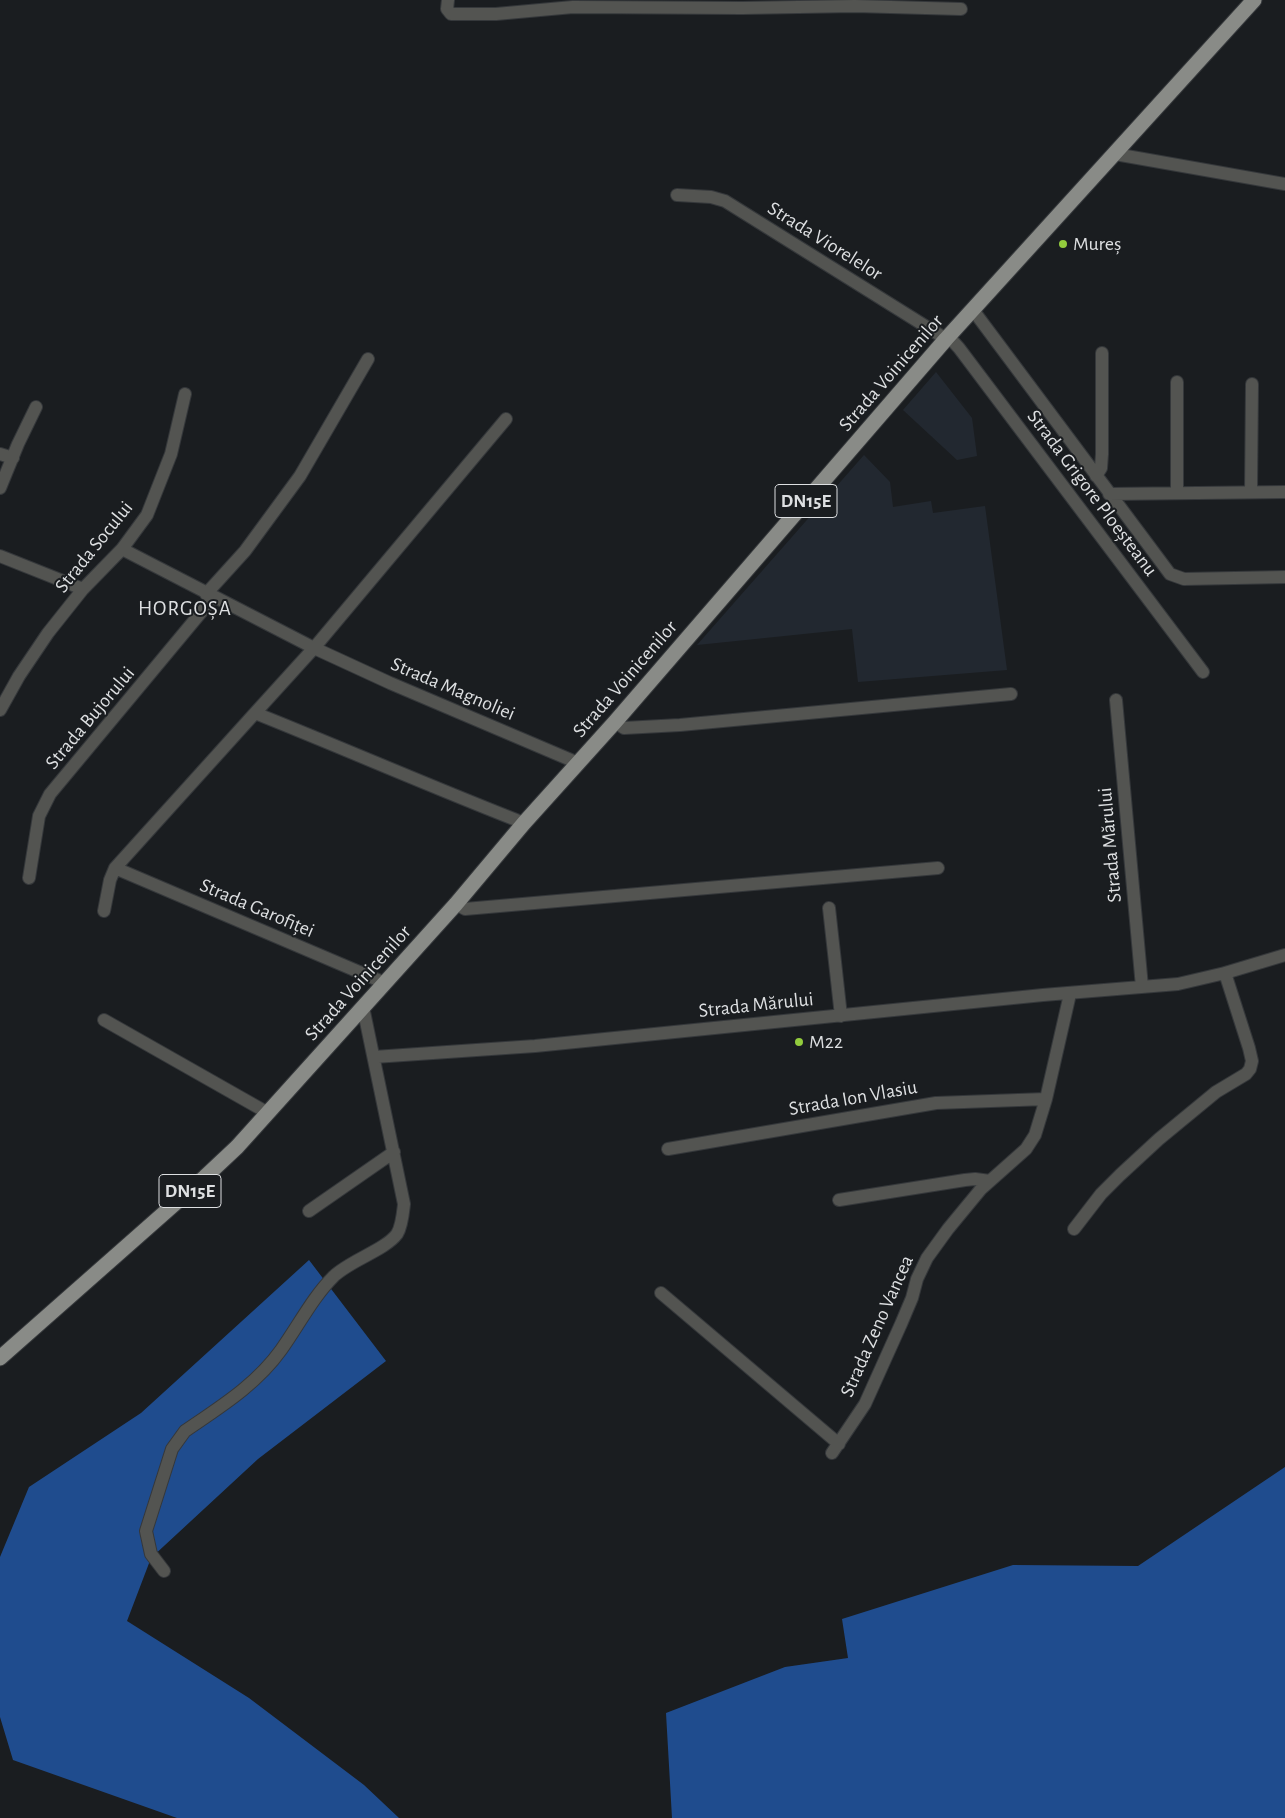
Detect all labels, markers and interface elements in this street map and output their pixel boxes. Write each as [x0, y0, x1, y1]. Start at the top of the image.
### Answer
street label: Strada Viorelelor [763, 196, 887, 286]
place label: Mureș [1073, 232, 1121, 256]
marker: Mureș [1057, 238, 1069, 250]
street label: Strada Voinicenilor [834, 309, 948, 437]
street label: Strada Grigore Ploeșteanu [1022, 405, 1162, 581]
road number: DN15E [775, 484, 837, 518]
street label: Strada Socului [50, 496, 138, 598]
district label: HORGOȘA [137, 596, 233, 622]
street label: Strada Voinicenilor [568, 615, 682, 743]
street label: Strada Magnoliei [387, 652, 519, 726]
street label: Strada Bujorului [40, 662, 140, 774]
street label: Strada Mărului [1093, 786, 1127, 904]
street label: Strada Garofiței [196, 873, 318, 943]
street label: Strada Voinicenilor [300, 920, 416, 1046]
street label: Strada Mărului [697, 987, 815, 1023]
place label: M22 [809, 1030, 843, 1054]
marker: M22 [793, 1036, 805, 1048]
street label: Strada Ion Vlasiu [787, 1075, 919, 1121]
road number: DN15E [159, 1174, 221, 1208]
street label: Strada Zeno Vancea [835, 1251, 919, 1401]

